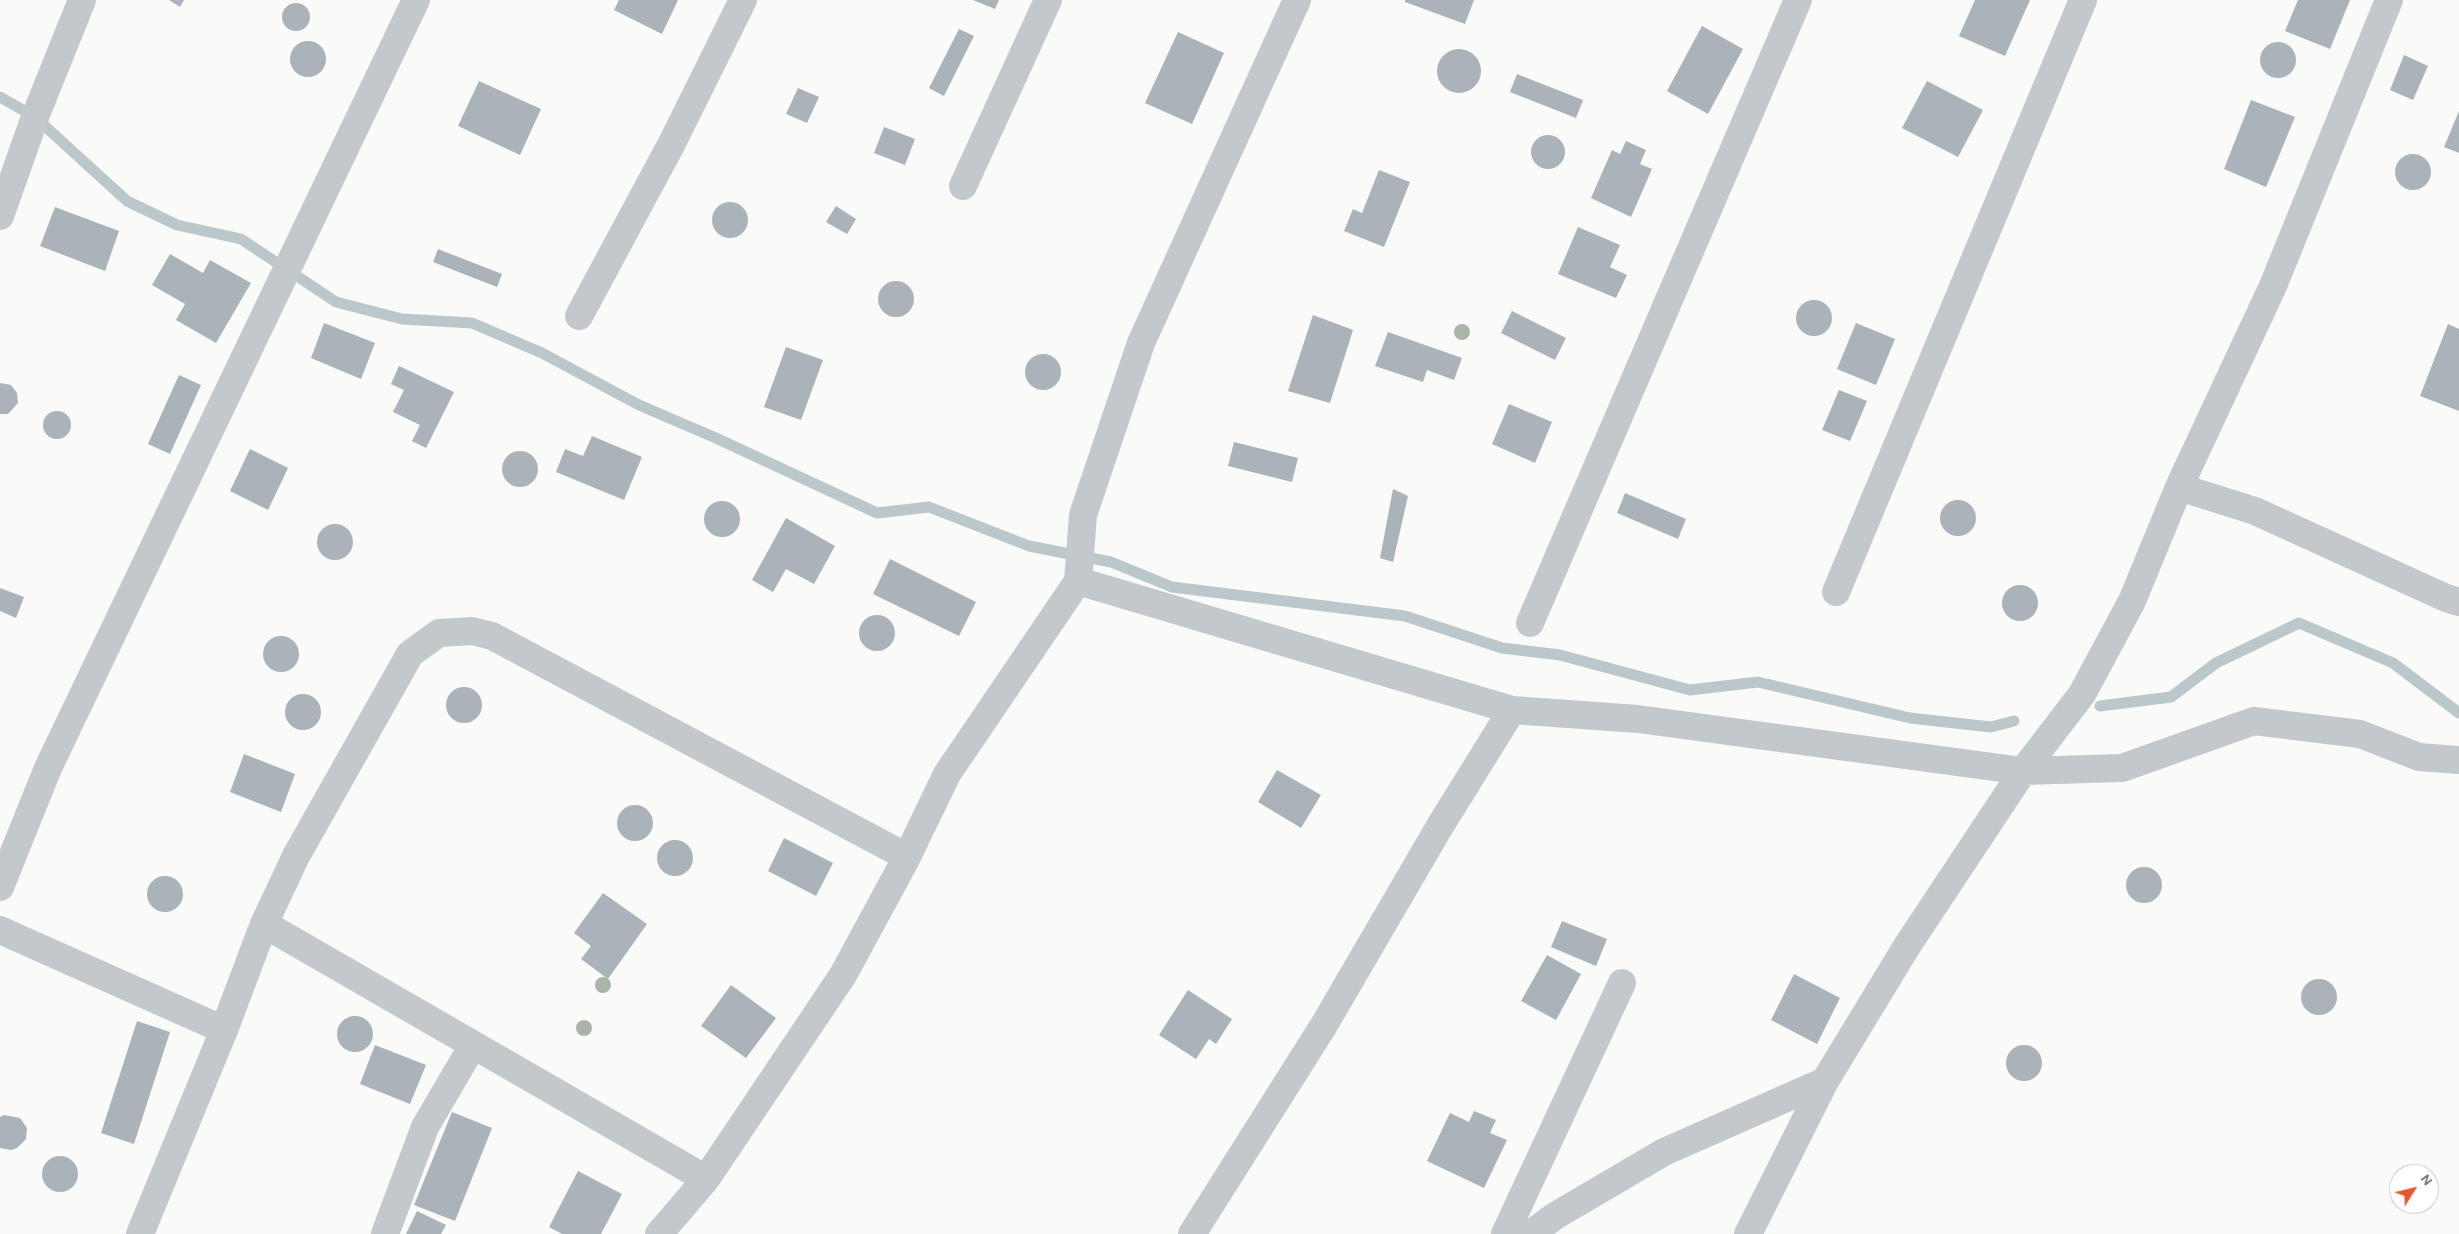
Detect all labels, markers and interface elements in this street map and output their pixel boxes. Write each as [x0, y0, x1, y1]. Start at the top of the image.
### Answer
north arrow [2389, 1164, 2439, 1214]
text: N [2416, 1171, 2436, 1190]

